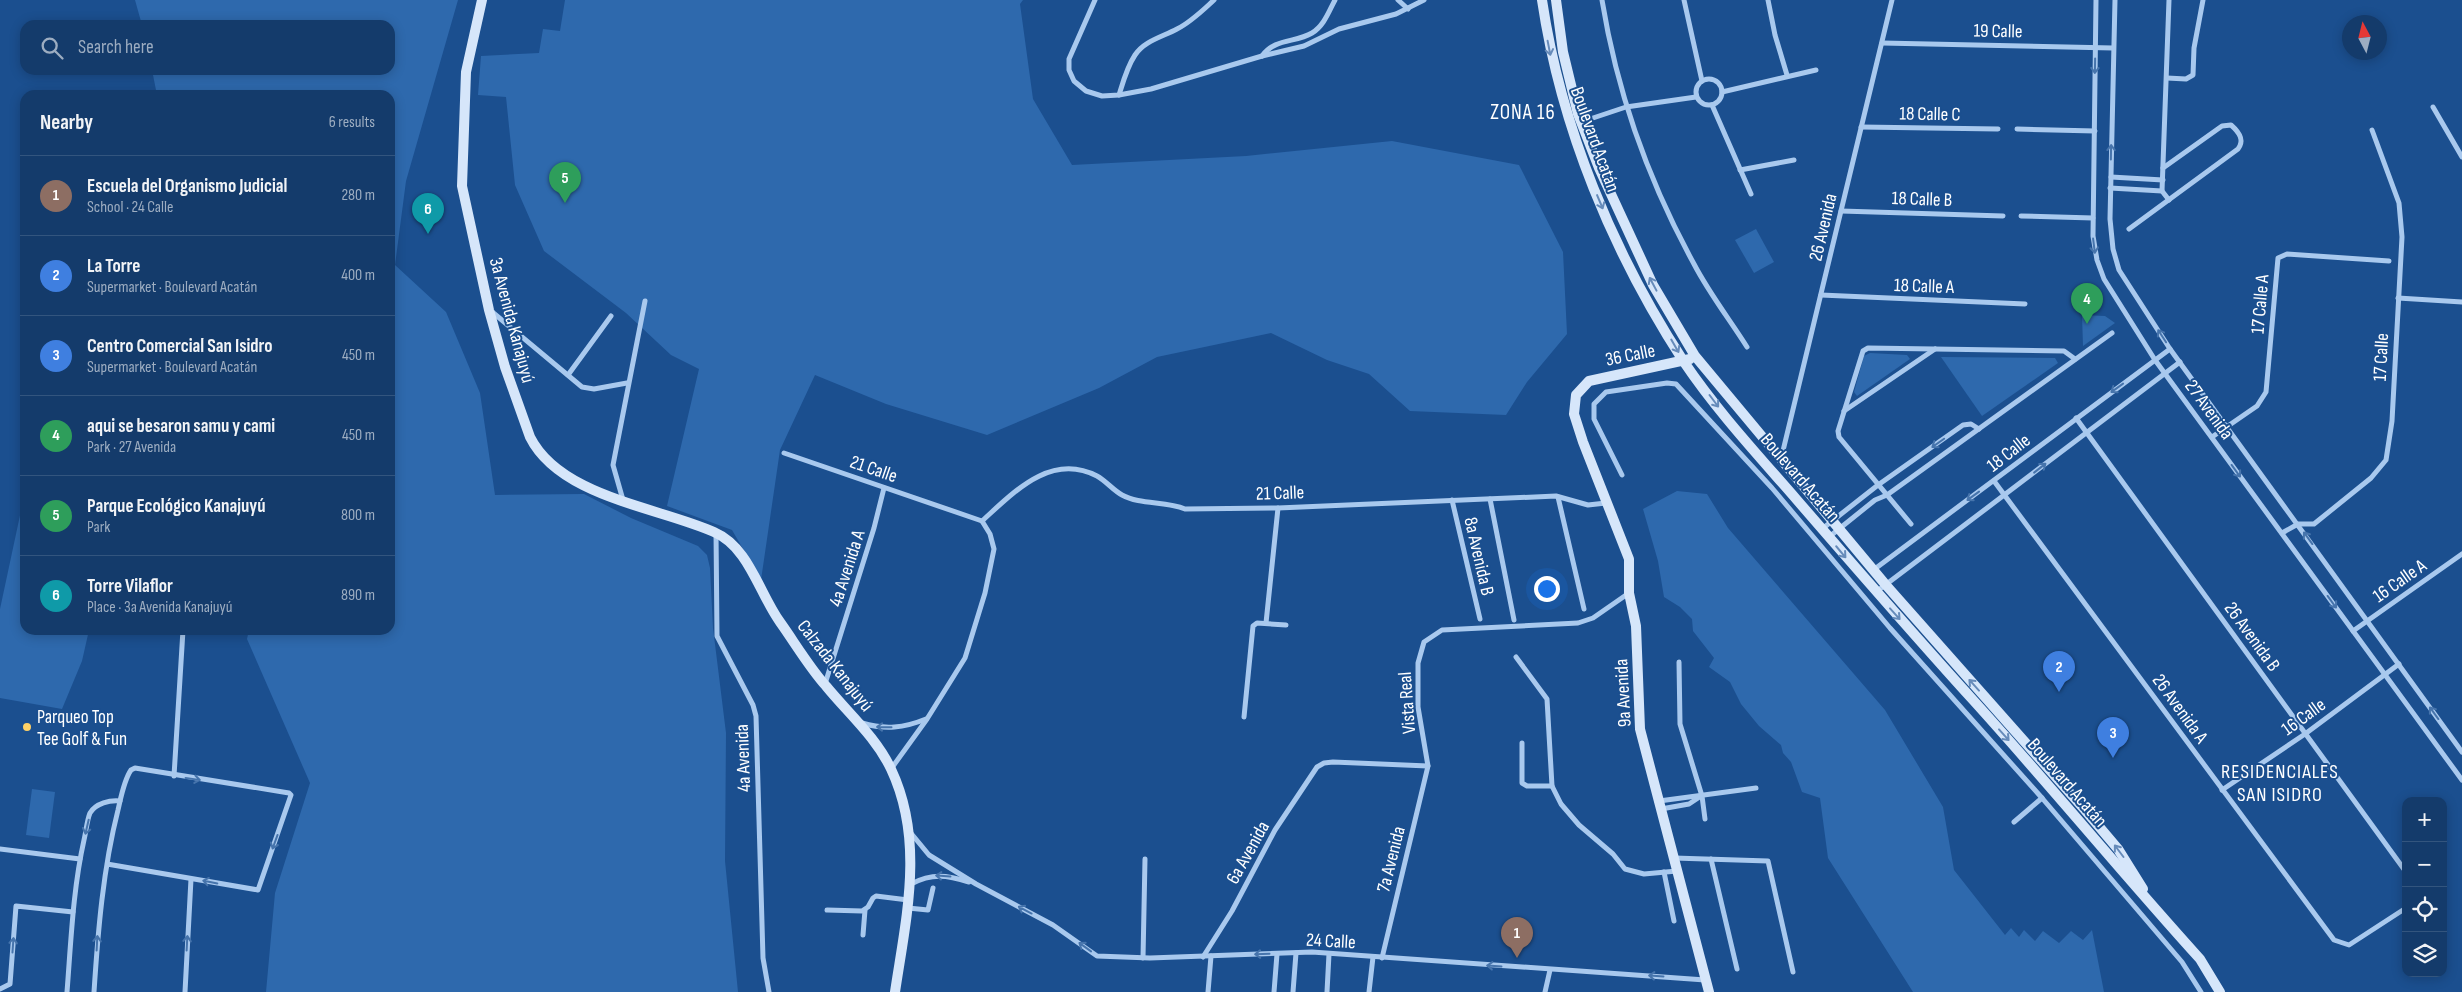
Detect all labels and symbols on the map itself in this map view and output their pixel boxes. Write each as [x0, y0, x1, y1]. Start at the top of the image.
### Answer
north arrow [2342, 15, 2387, 60]
street label: 19 Calle [1973, 20, 2023, 43]
one-way arrow [1545, 40, 1555, 56]
one-way arrow [2091, 58, 2100, 74]
street label: Boulevard Acatán [1565, 84, 1624, 195]
district label: ZONA 16 [1490, 100, 1556, 125]
street label: 18 Calle C [1899, 102, 1961, 127]
one-way arrow [2106, 144, 2116, 160]
pin: 5 [549, 162, 581, 203]
street label: 18 Calle B [1891, 187, 1953, 212]
street label: 26 Avenida [1805, 191, 1842, 263]
pin: 6 [412, 193, 444, 234]
one-way arrow [1596, 194, 1605, 209]
one-way arrow [2089, 238, 2099, 254]
street label: 3a Avenida Kanajuyú [484, 255, 539, 386]
street label: 17 Calle A [2246, 273, 2275, 335]
street label: 18 Calle A [1894, 274, 1955, 299]
one-way arrow [1648, 277, 1657, 292]
pin: 4 [2071, 283, 2103, 324]
one-way arrow [2156, 329, 2166, 343]
street label: 17 Calle [2369, 332, 2394, 382]
street label: 36 Calle [1603, 339, 1657, 372]
one-way arrow [1671, 339, 1681, 353]
street label: 27 Avenida [2179, 376, 2238, 444]
one-way arrow [2110, 383, 2124, 393]
one-way arrow [1708, 394, 1719, 407]
street label: Boulevard Acatán [1755, 429, 1845, 527]
street label: 18 Calle [1983, 429, 2035, 477]
one-way arrow [1931, 438, 1945, 448]
street label: 21 Calle [847, 451, 900, 488]
one-way arrow [2033, 463, 2046, 474]
one-way arrow [2231, 463, 2241, 477]
street label: 21 Calle [1255, 481, 1305, 506]
one-way arrow [1967, 491, 1980, 502]
street label: 8a Avenida B [1458, 515, 1499, 598]
street label: 4a Avenida A [824, 526, 871, 610]
one-way arrow [2303, 531, 2313, 545]
one-way arrow [1835, 545, 1847, 558]
street label: 16 Calle A [2369, 554, 2432, 608]
your location [1534, 576, 1560, 602]
one-way arrow [2327, 595, 2337, 609]
street label: 26 Avenida B [2219, 598, 2285, 676]
one-way arrow [1889, 608, 1901, 621]
street label: Calzada Kanajuyú [792, 615, 878, 716]
pin: 2 [2043, 651, 2075, 692]
street label: 9a Avenida [1610, 658, 1637, 728]
street label: 26 Avenida A [2147, 670, 2213, 749]
street label: Vista Real [1394, 671, 1421, 735]
one-way arrow [1968, 679, 1979, 692]
street label: 16 Calle [2277, 694, 2330, 741]
place label: Parqueo Top Tee Golf & Fun [37, 706, 127, 751]
one-way arrow [2429, 706, 2439, 720]
pin: 3 [2097, 717, 2129, 758]
marker: Parqueo Top Tee Golf & Fun [21, 721, 33, 733]
one-way arrow [876, 722, 892, 732]
street label: 4a Avenida [731, 724, 756, 792]
one-way arrow [1998, 728, 2010, 741]
street label: Boulevard Acatán [2022, 734, 2112, 832]
district label: RESIDENCIALES SAN ISIDRO [2221, 760, 2339, 807]
one-way arrow [184, 774, 200, 784]
street label: 6a Avenida [1222, 817, 1275, 888]
one-way arrow [82, 819, 91, 835]
street label: 7a Avenida [1372, 824, 1411, 895]
one-way arrow [270, 833, 279, 849]
one-way arrow [2113, 845, 2124, 858]
one-way arrow [936, 872, 952, 881]
one-way arrow [203, 877, 219, 887]
one-way arrow [1018, 905, 1033, 914]
pin: 1 [1501, 917, 1533, 958]
street label: 24 Calle [1306, 929, 1356, 954]
one-way arrow [93, 936, 102, 952]
one-way arrow [183, 936, 192, 952]
one-way arrow [9, 937, 18, 953]
one-way arrow [1078, 942, 1092, 952]
one-way arrow [1254, 950, 1270, 959]
one-way arrow [1486, 961, 1502, 971]
one-way arrow [1648, 972, 1664, 981]

